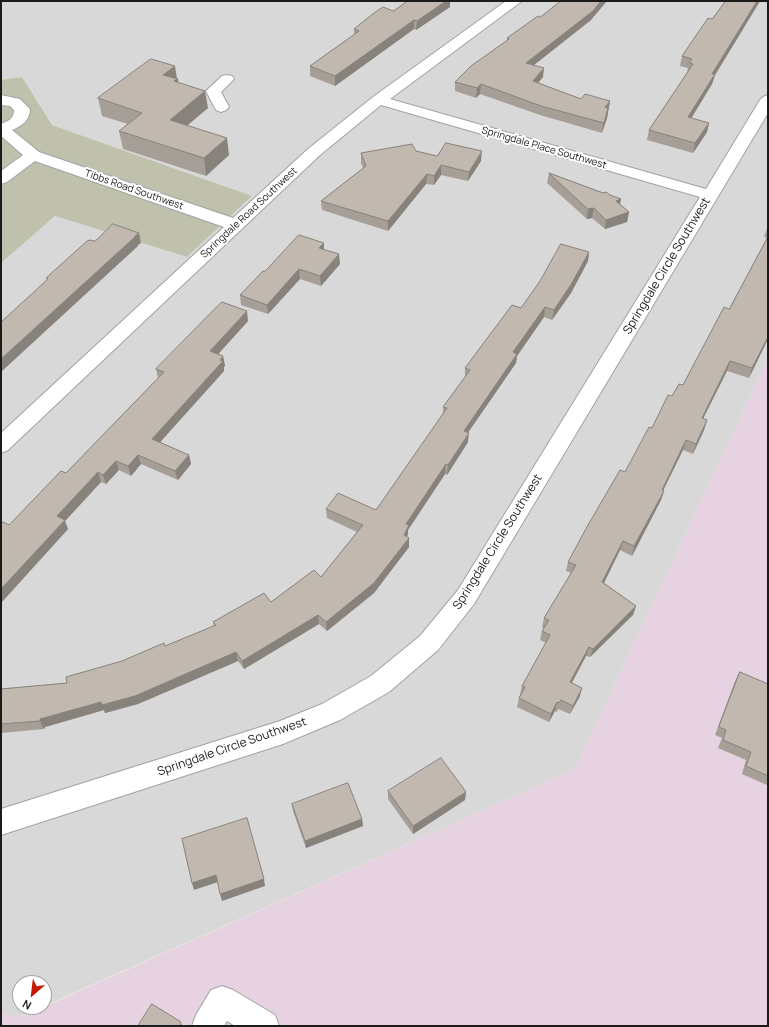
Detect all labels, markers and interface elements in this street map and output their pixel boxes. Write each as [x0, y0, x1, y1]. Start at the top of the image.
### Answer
street label: Springdale Place Southwest [480, 124, 608, 172]
street label: Springdale Road Southwest [198, 165, 300, 261]
street label: Tibbs Road Southwest [83, 167, 185, 213]
street label: Springdale Circle Southwest [620, 195, 714, 337]
street label: Springdale Circle Southwest [450, 472, 546, 612]
street label: Springdale Circle Southwest [156, 715, 308, 779]
north arrow [12, 975, 52, 1015]
text: N [20, 997, 34, 1014]

